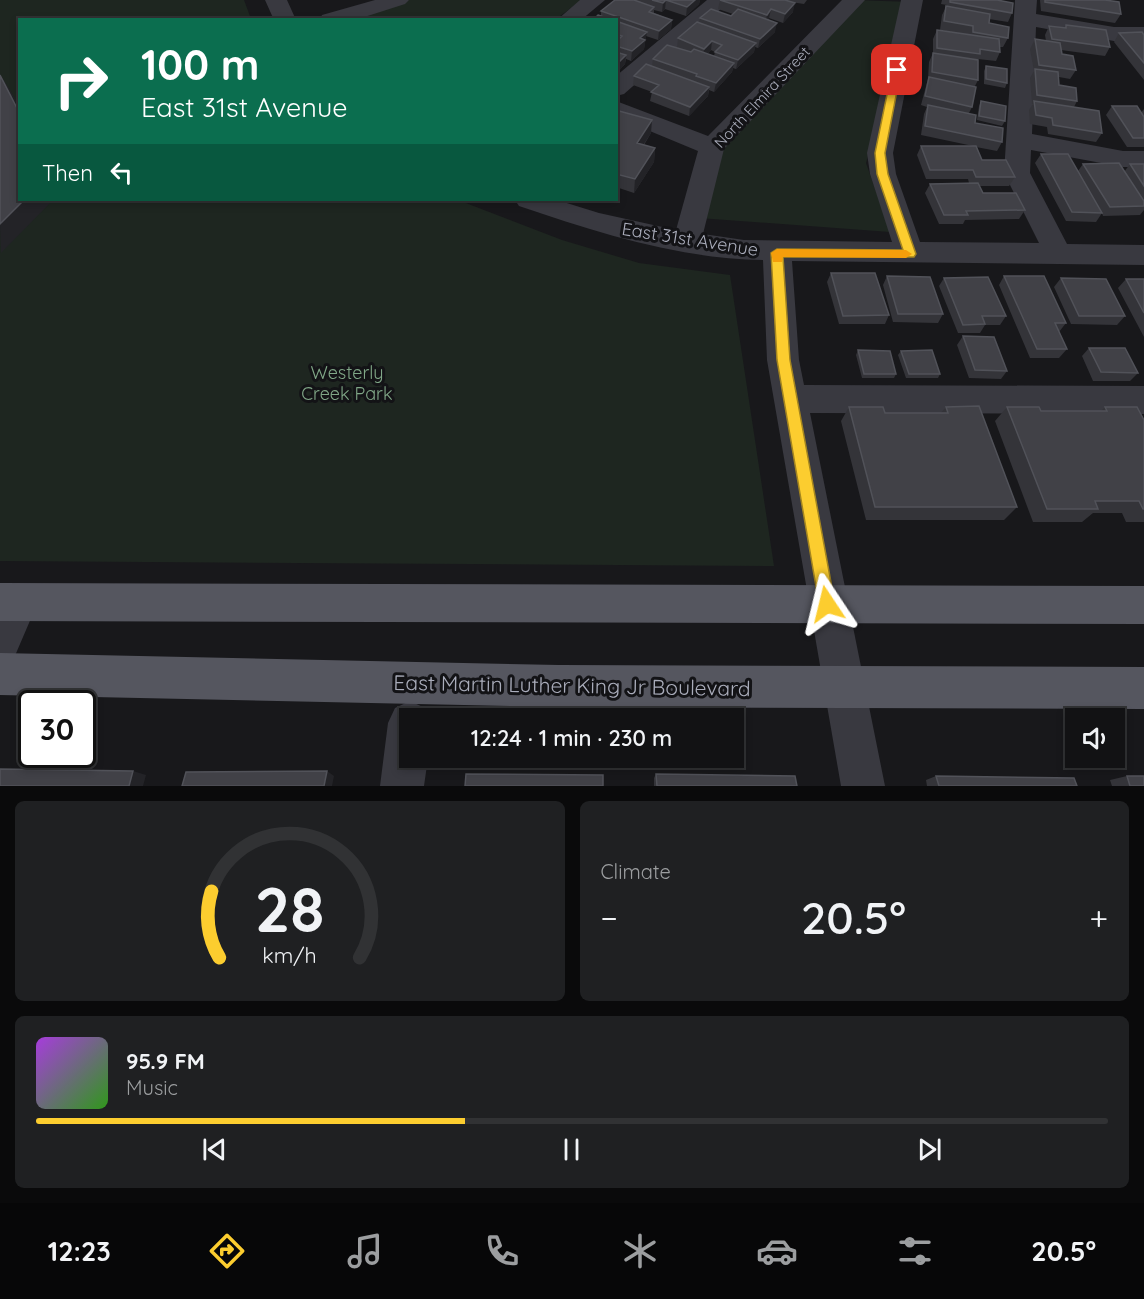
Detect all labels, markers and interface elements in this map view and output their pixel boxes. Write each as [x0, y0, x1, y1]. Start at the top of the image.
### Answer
text: 100 m [141, 38, 259, 91]
icon: right [42, 42, 120, 120]
street label: North Elmira Street [710, 42, 814, 152]
pin [871, 44, 922, 95]
icon: arrive [880, 53, 913, 86]
text: East 31st Avenue [141, 90, 348, 124]
icon: left [105, 156, 138, 189]
text: Then [42, 159, 93, 187]
street label: East 31st Avenue [620, 217, 760, 261]
park label: Westerly Creek Park [301, 361, 393, 405]
position arrow [795, 572, 859, 636]
street label: East Martin Luther King Jr Boulevard [393, 669, 751, 701]
speed limit sign: 30 [18, 690, 96, 768]
map controls [1065, 708, 1125, 768]
button: sound [1065, 708, 1125, 768]
text: 12:24 · 1 min · 230 m [471, 724, 672, 752]
text: Climate [601, 859, 671, 884]
text: 28 [255, 870, 325, 948]
text: 20.5° [801, 889, 906, 945]
text: − [601, 897, 618, 938]
text: + [1089, 897, 1108, 938]
text: km/h [263, 942, 317, 968]
text: 95.9 FM [126, 1047, 205, 1075]
text: Music [126, 1075, 178, 1100]
icon: previous [198, 1133, 231, 1166]
icon: pause [555, 1133, 588, 1166]
icon: next [913, 1133, 946, 1166]
icon: directions [206, 1230, 248, 1272]
icon: music [344, 1230, 386, 1272]
icon: phone [481, 1230, 523, 1272]
icon: climate [619, 1230, 661, 1272]
icon: car [756, 1230, 798, 1272]
icon: filters [894, 1230, 936, 1272]
text: 12:23 [48, 1234, 111, 1268]
text: 20.5° [1031, 1234, 1096, 1268]

